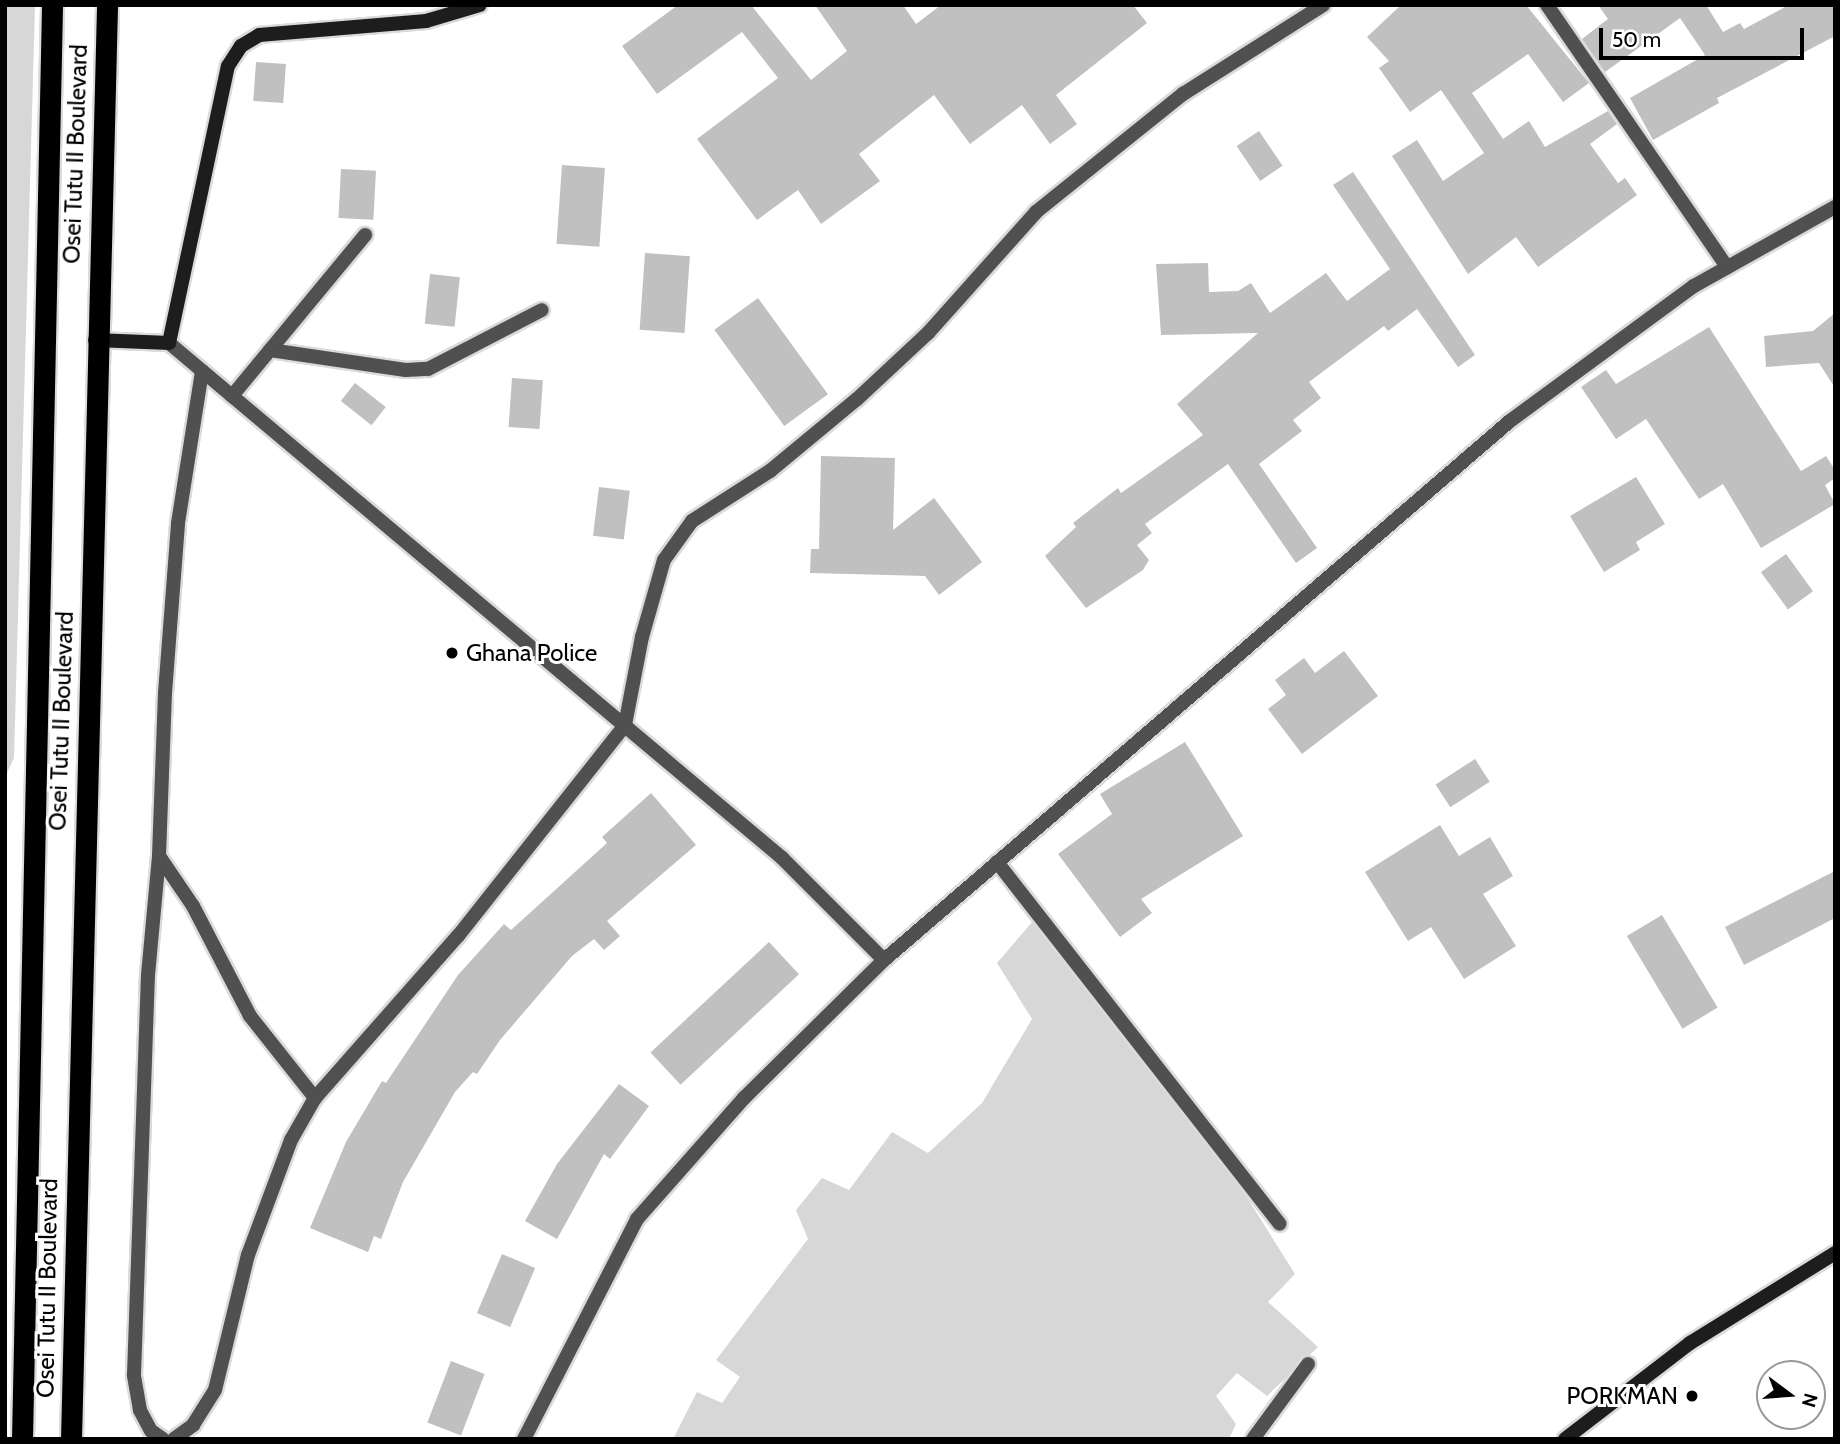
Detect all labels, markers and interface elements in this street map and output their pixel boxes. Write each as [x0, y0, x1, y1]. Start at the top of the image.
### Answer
scale bar [1602, 14, 1807, 58]
text: 50 m [1612, 27, 1661, 52]
street label: Osei Tutu II Boulevard [57, 44, 93, 264]
street label: Osei Tutu II Boulevard [43, 611, 79, 831]
place label: Ghana Police [466, 639, 597, 667]
marker: Ghana Police [444, 645, 460, 661]
street label: Osei Tutu II Boulevard [31, 1178, 63, 1398]
north arrow [1756, 1360, 1826, 1430]
place label: PORKMAN [1567, 1382, 1678, 1410]
marker: PORKMAN [1684, 1388, 1700, 1404]
text: N [1797, 1391, 1823, 1410]

